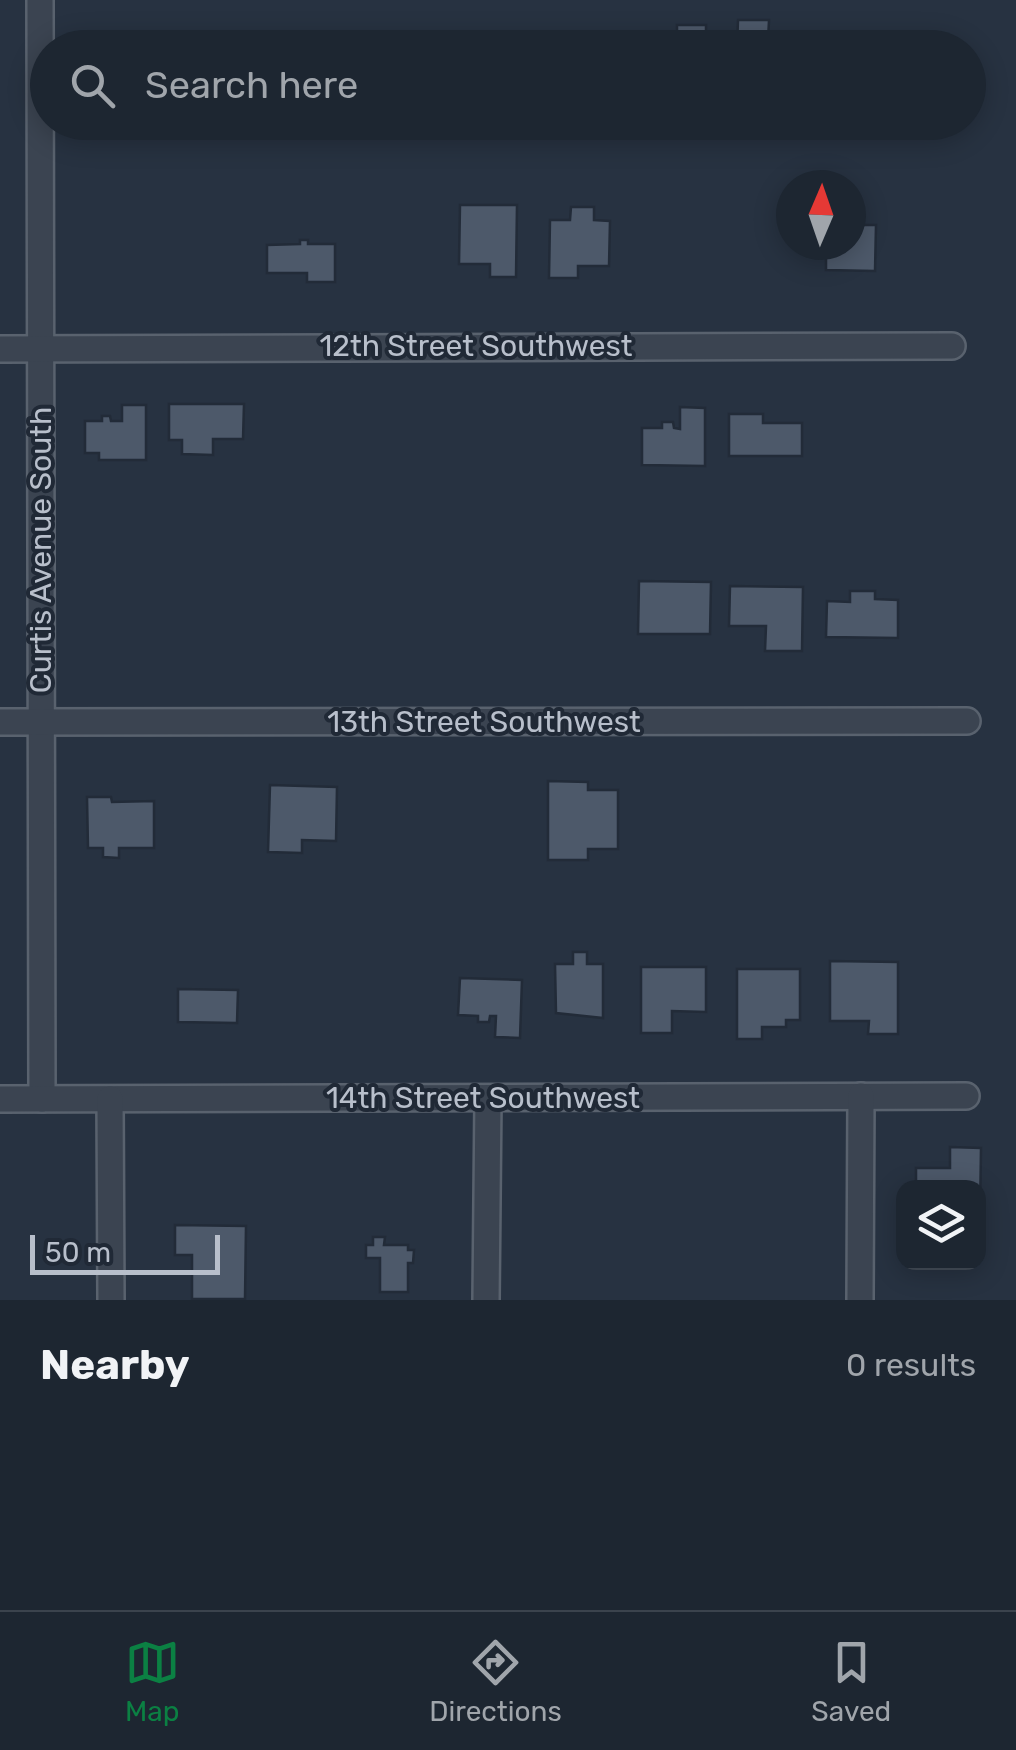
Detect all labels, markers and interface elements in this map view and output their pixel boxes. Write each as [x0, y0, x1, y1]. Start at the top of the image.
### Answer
search box [30, 30, 986, 140]
icon: search [65, 58, 120, 113]
text: Search here [145, 62, 358, 108]
north arrow [776, 170, 866, 260]
street label: 12th Street Southwest [319, 328, 633, 364]
street label: Curtis Avenue South [23, 407, 59, 693]
street label: 13th Street Southwest [327, 704, 641, 740]
street label: 14th Street Southwest [326, 1080, 640, 1116]
map controls [896, 1180, 986, 1270]
button: layers [896, 1180, 986, 1270]
scale bar [30, 1230, 220, 1274]
text: 50 m [45, 1236, 111, 1269]
text: Nearby [40, 1340, 190, 1390]
text: 0 results [846, 1346, 976, 1384]
tab: Map [125, 1635, 180, 1728]
tab: Directions [429, 1635, 562, 1728]
tab: Saved [811, 1635, 891, 1728]

